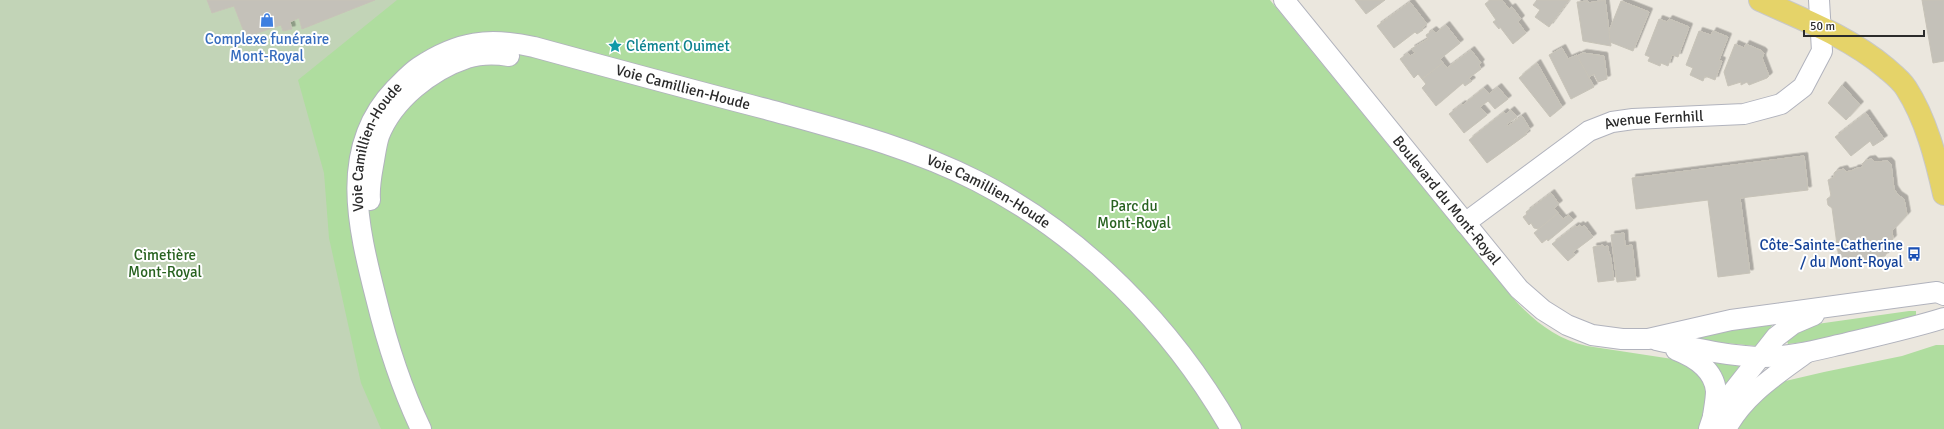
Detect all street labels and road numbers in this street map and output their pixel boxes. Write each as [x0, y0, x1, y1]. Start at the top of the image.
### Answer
street label: Voie Camillien-Houde [614, 61, 752, 114]
street label: Voie Camillien-Houde [348, 78, 406, 213]
street label: Avenue Fernhill [1601, 107, 1704, 133]
street label: Boulevard du Mont-Royal [1389, 132, 1505, 268]
street label: Voie Camillien-Houde [924, 150, 1054, 232]

